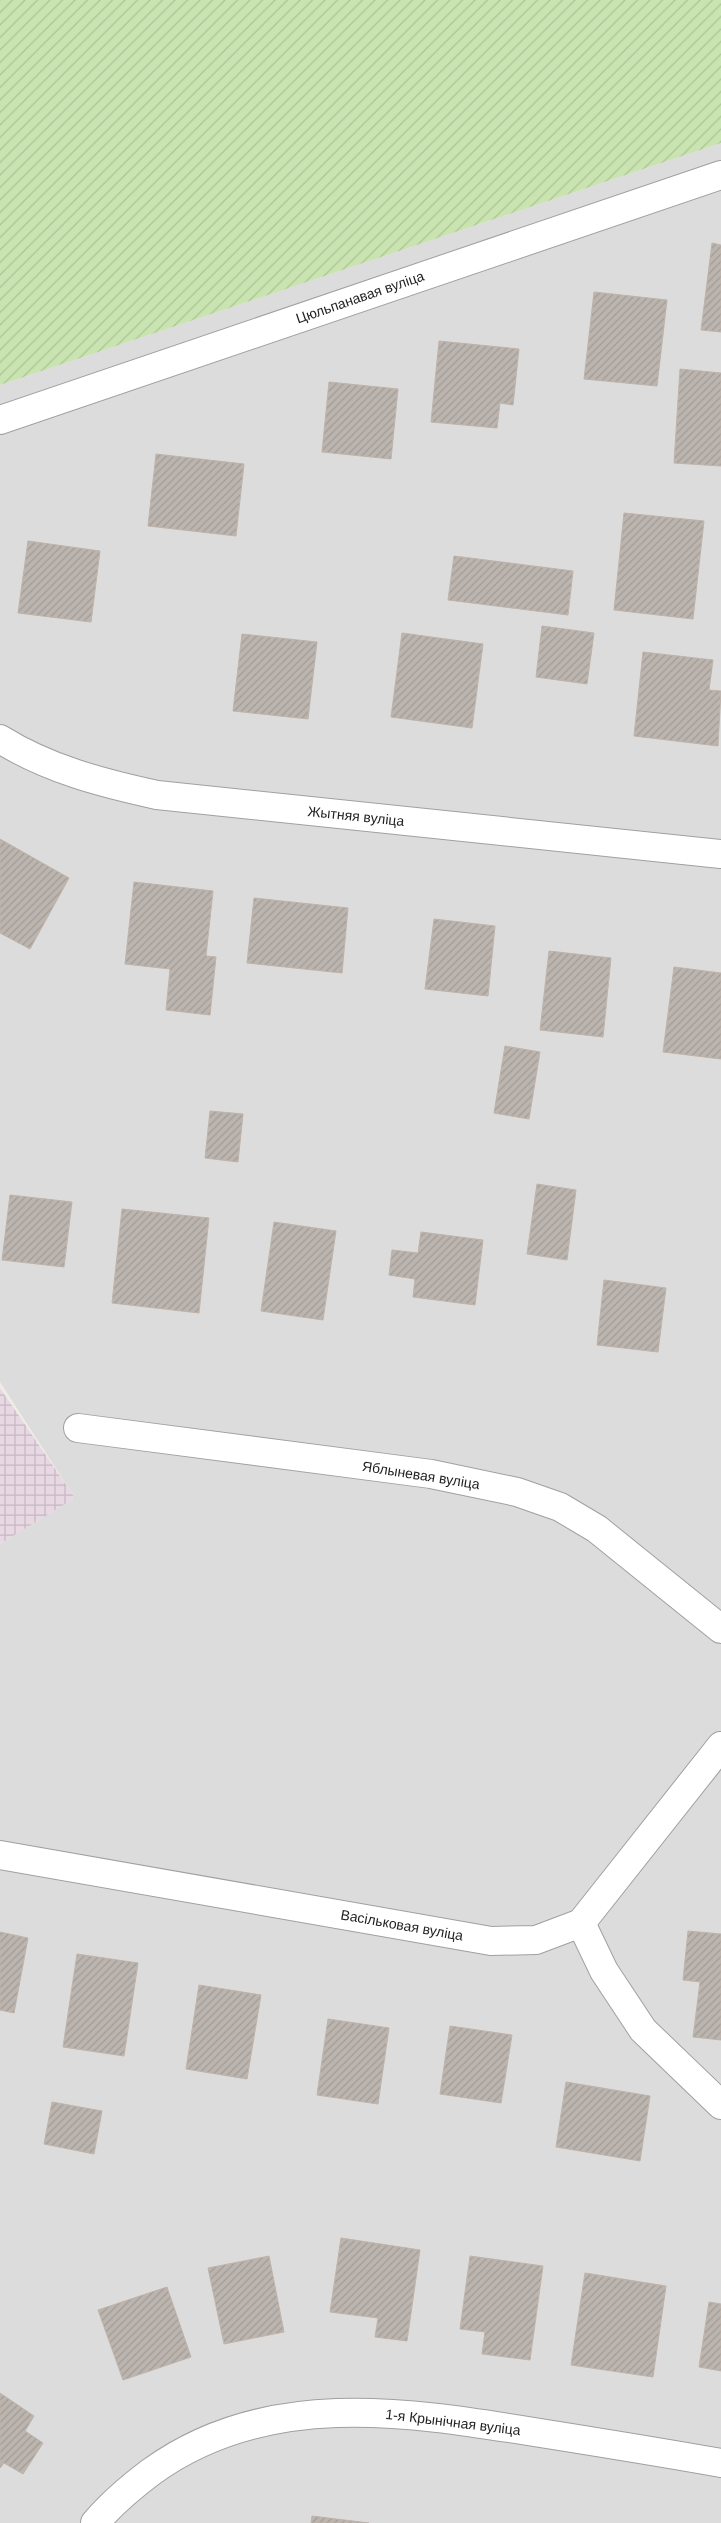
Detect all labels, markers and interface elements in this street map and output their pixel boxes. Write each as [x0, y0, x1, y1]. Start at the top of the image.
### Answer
street label: Цюльпанавая вуліца [294, 267, 426, 326]
street label: Жытняя вуліца [307, 803, 405, 829]
street label: Яблыневая вуліца [361, 1458, 481, 1492]
street label: Васільковая вуліца [339, 1906, 465, 1944]
street label: 1-я Крынічная вуліца [385, 2406, 522, 2438]

